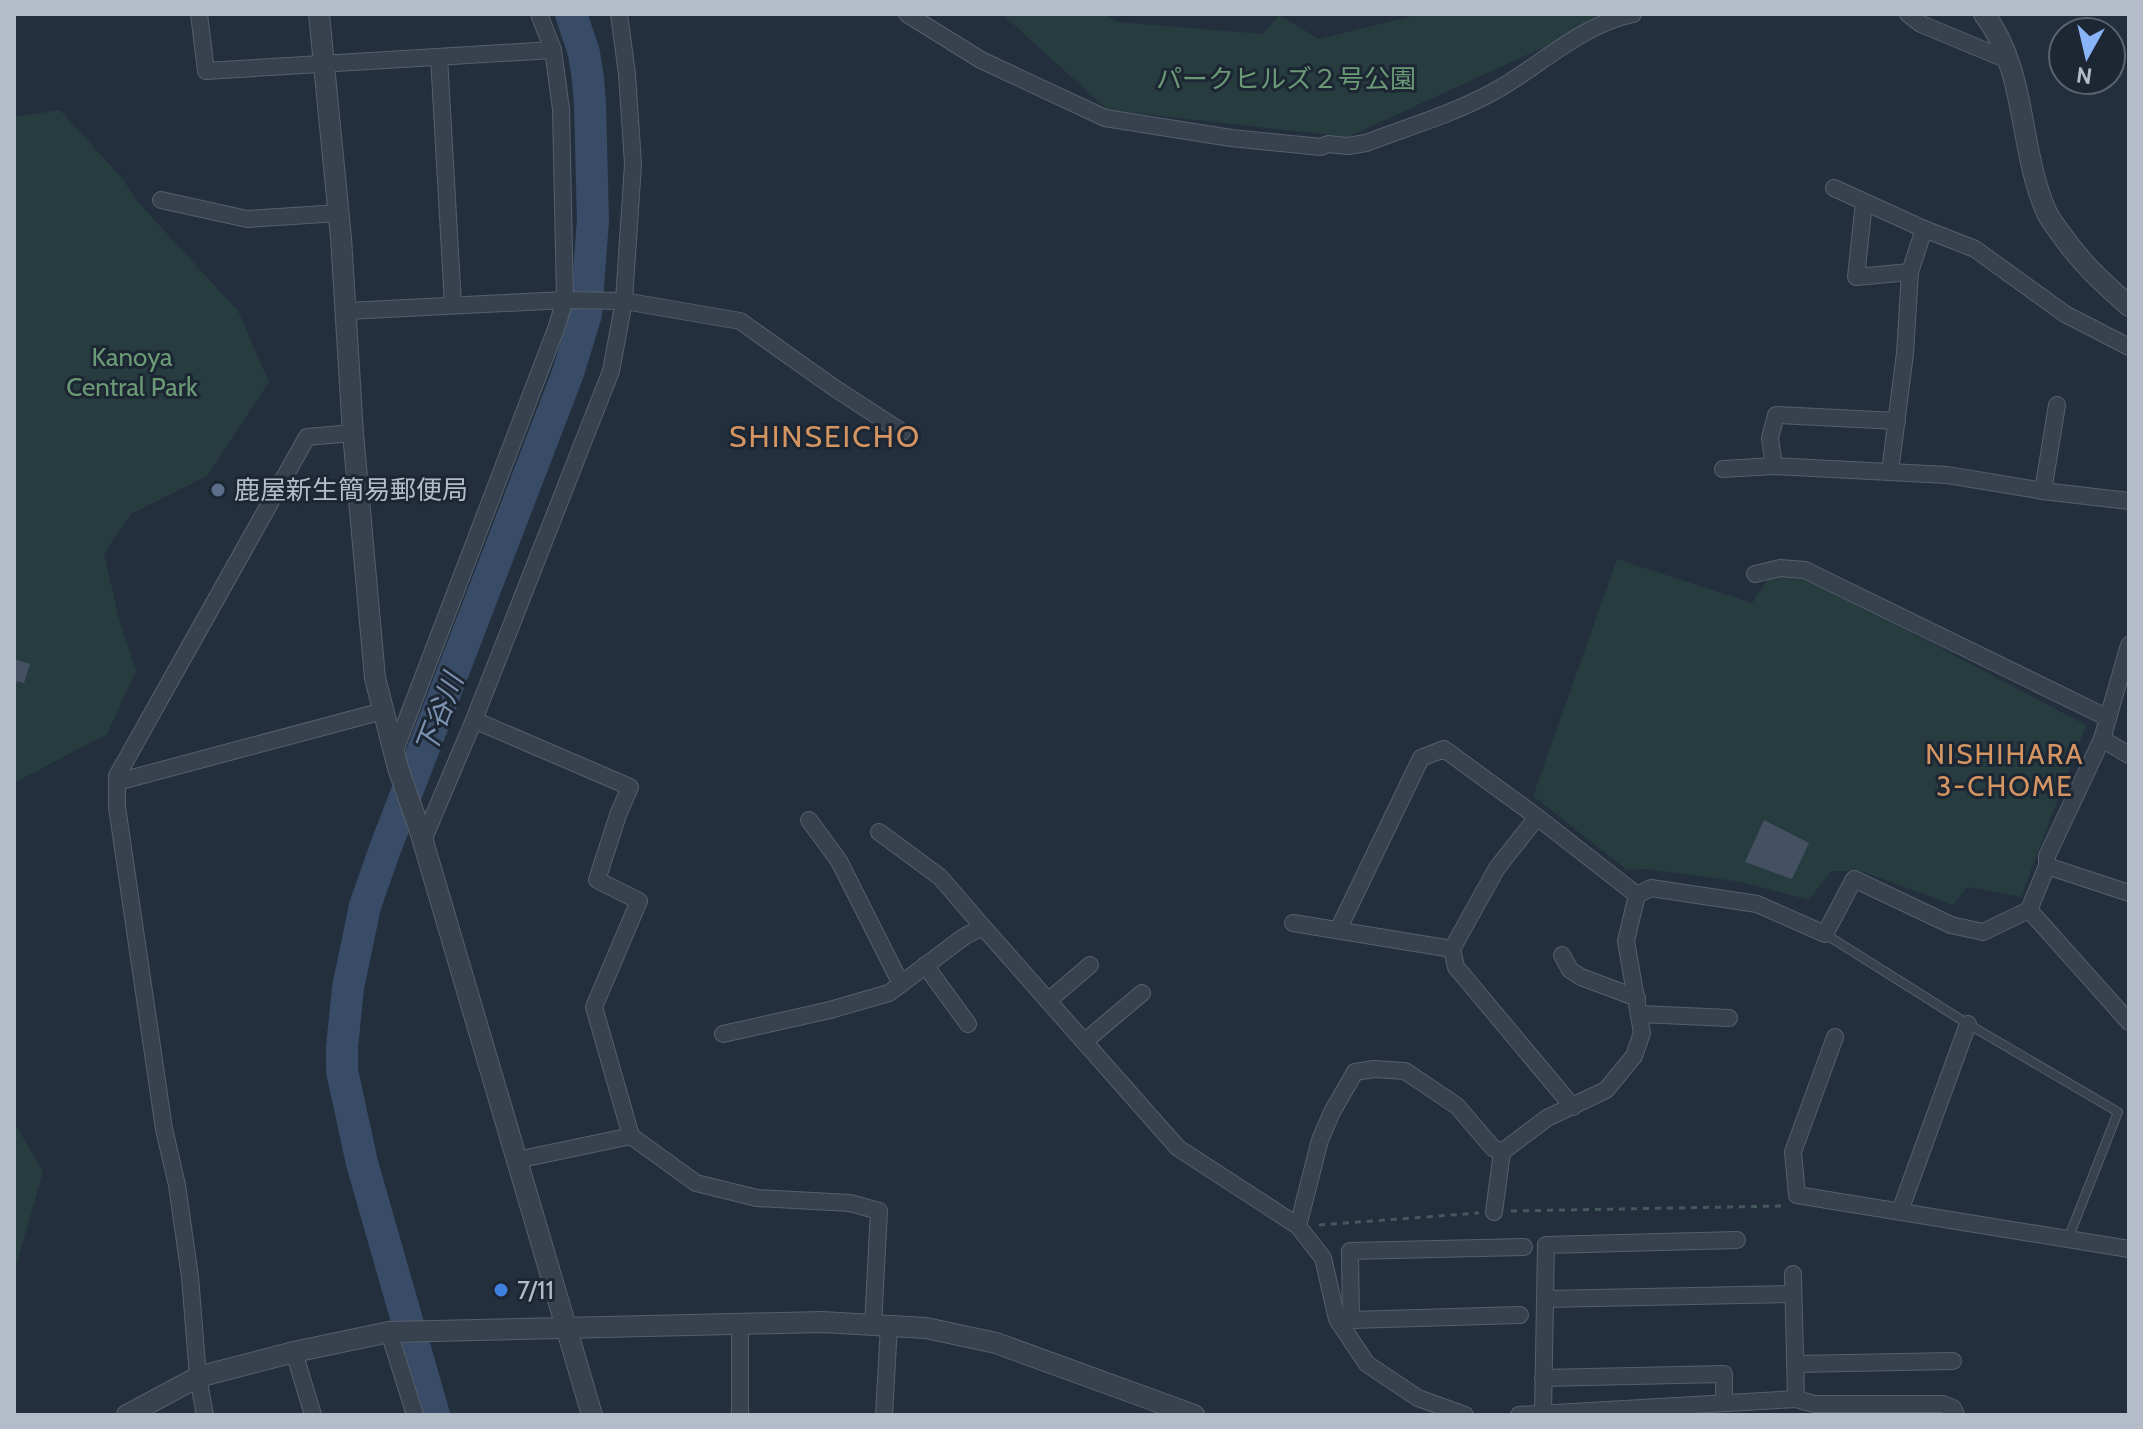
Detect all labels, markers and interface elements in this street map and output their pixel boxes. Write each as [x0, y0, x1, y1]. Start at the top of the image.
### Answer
north arrow [2047, 16, 2127, 96]
text: N [2075, 61, 2094, 90]
park label: パークヒルズ２号公園 [1156, 63, 1416, 95]
park label: Kanoya Central Park [66, 341, 198, 403]
district label: SHINSEICHO [729, 418, 921, 455]
place label: 鹿屋新生簡易郵便局 [234, 474, 468, 506]
marker: 鹿屋新生簡易郵便局 [209, 481, 227, 499]
water label: 下谷川 [408, 666, 471, 759]
district label: NISHIHARA 3-CHOME [1925, 737, 2085, 803]
place label: 7/11 [517, 1274, 554, 1306]
marker: 7/11 [492, 1281, 510, 1299]

